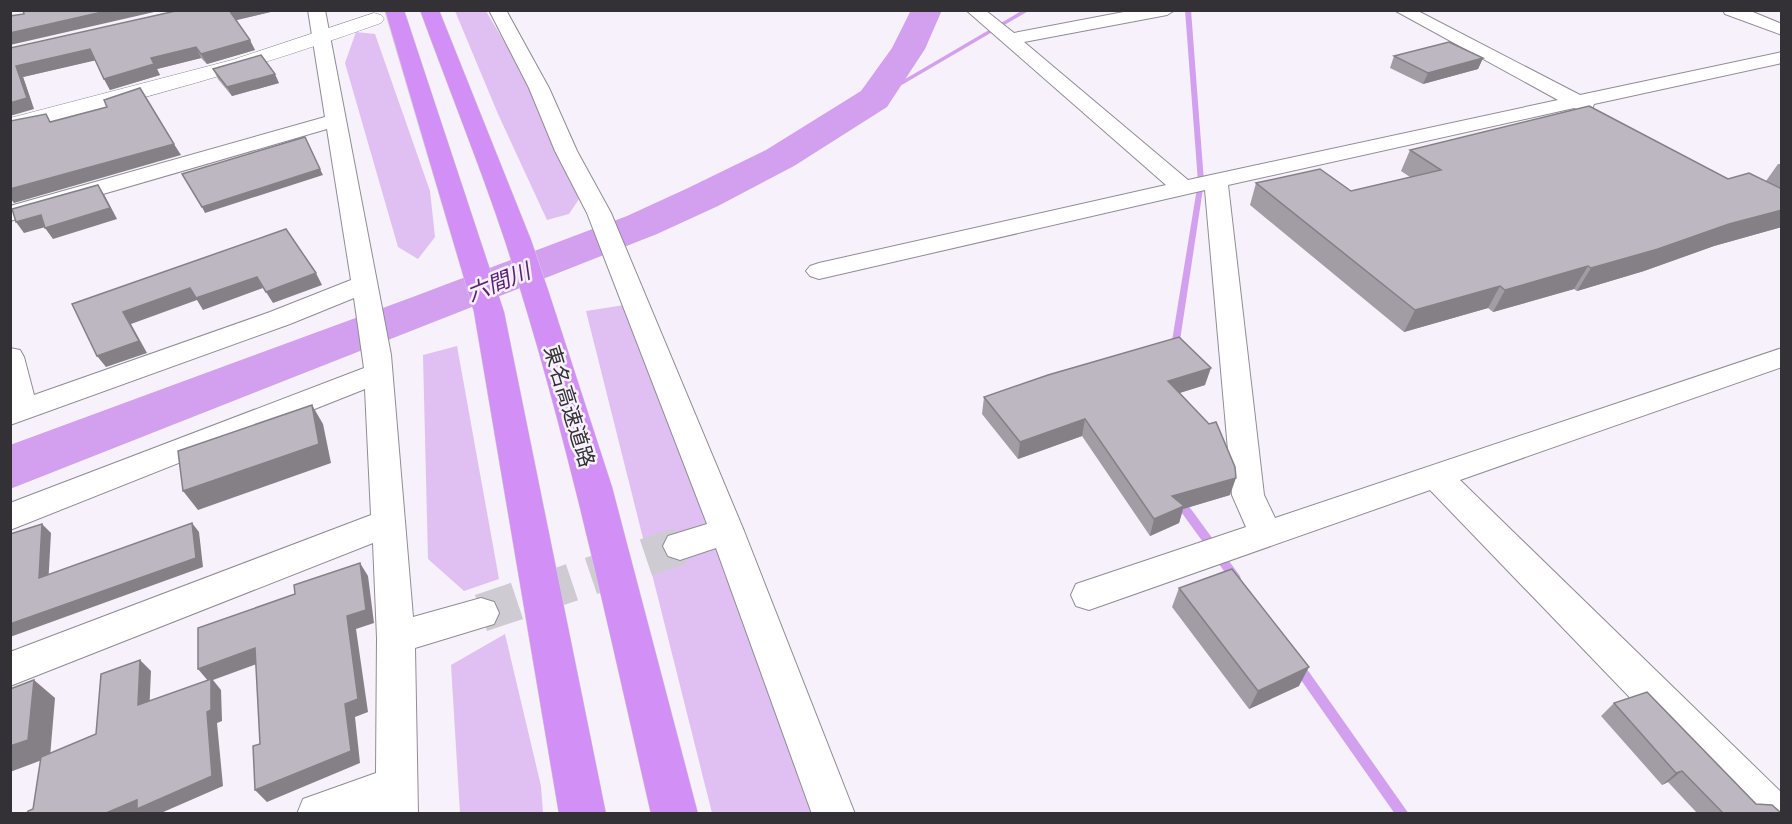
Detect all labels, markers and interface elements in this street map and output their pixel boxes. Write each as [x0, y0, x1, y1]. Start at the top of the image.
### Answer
water label: 六間川 [462, 254, 536, 307]
street label: 東名高速道路 [538, 342, 602, 470]

